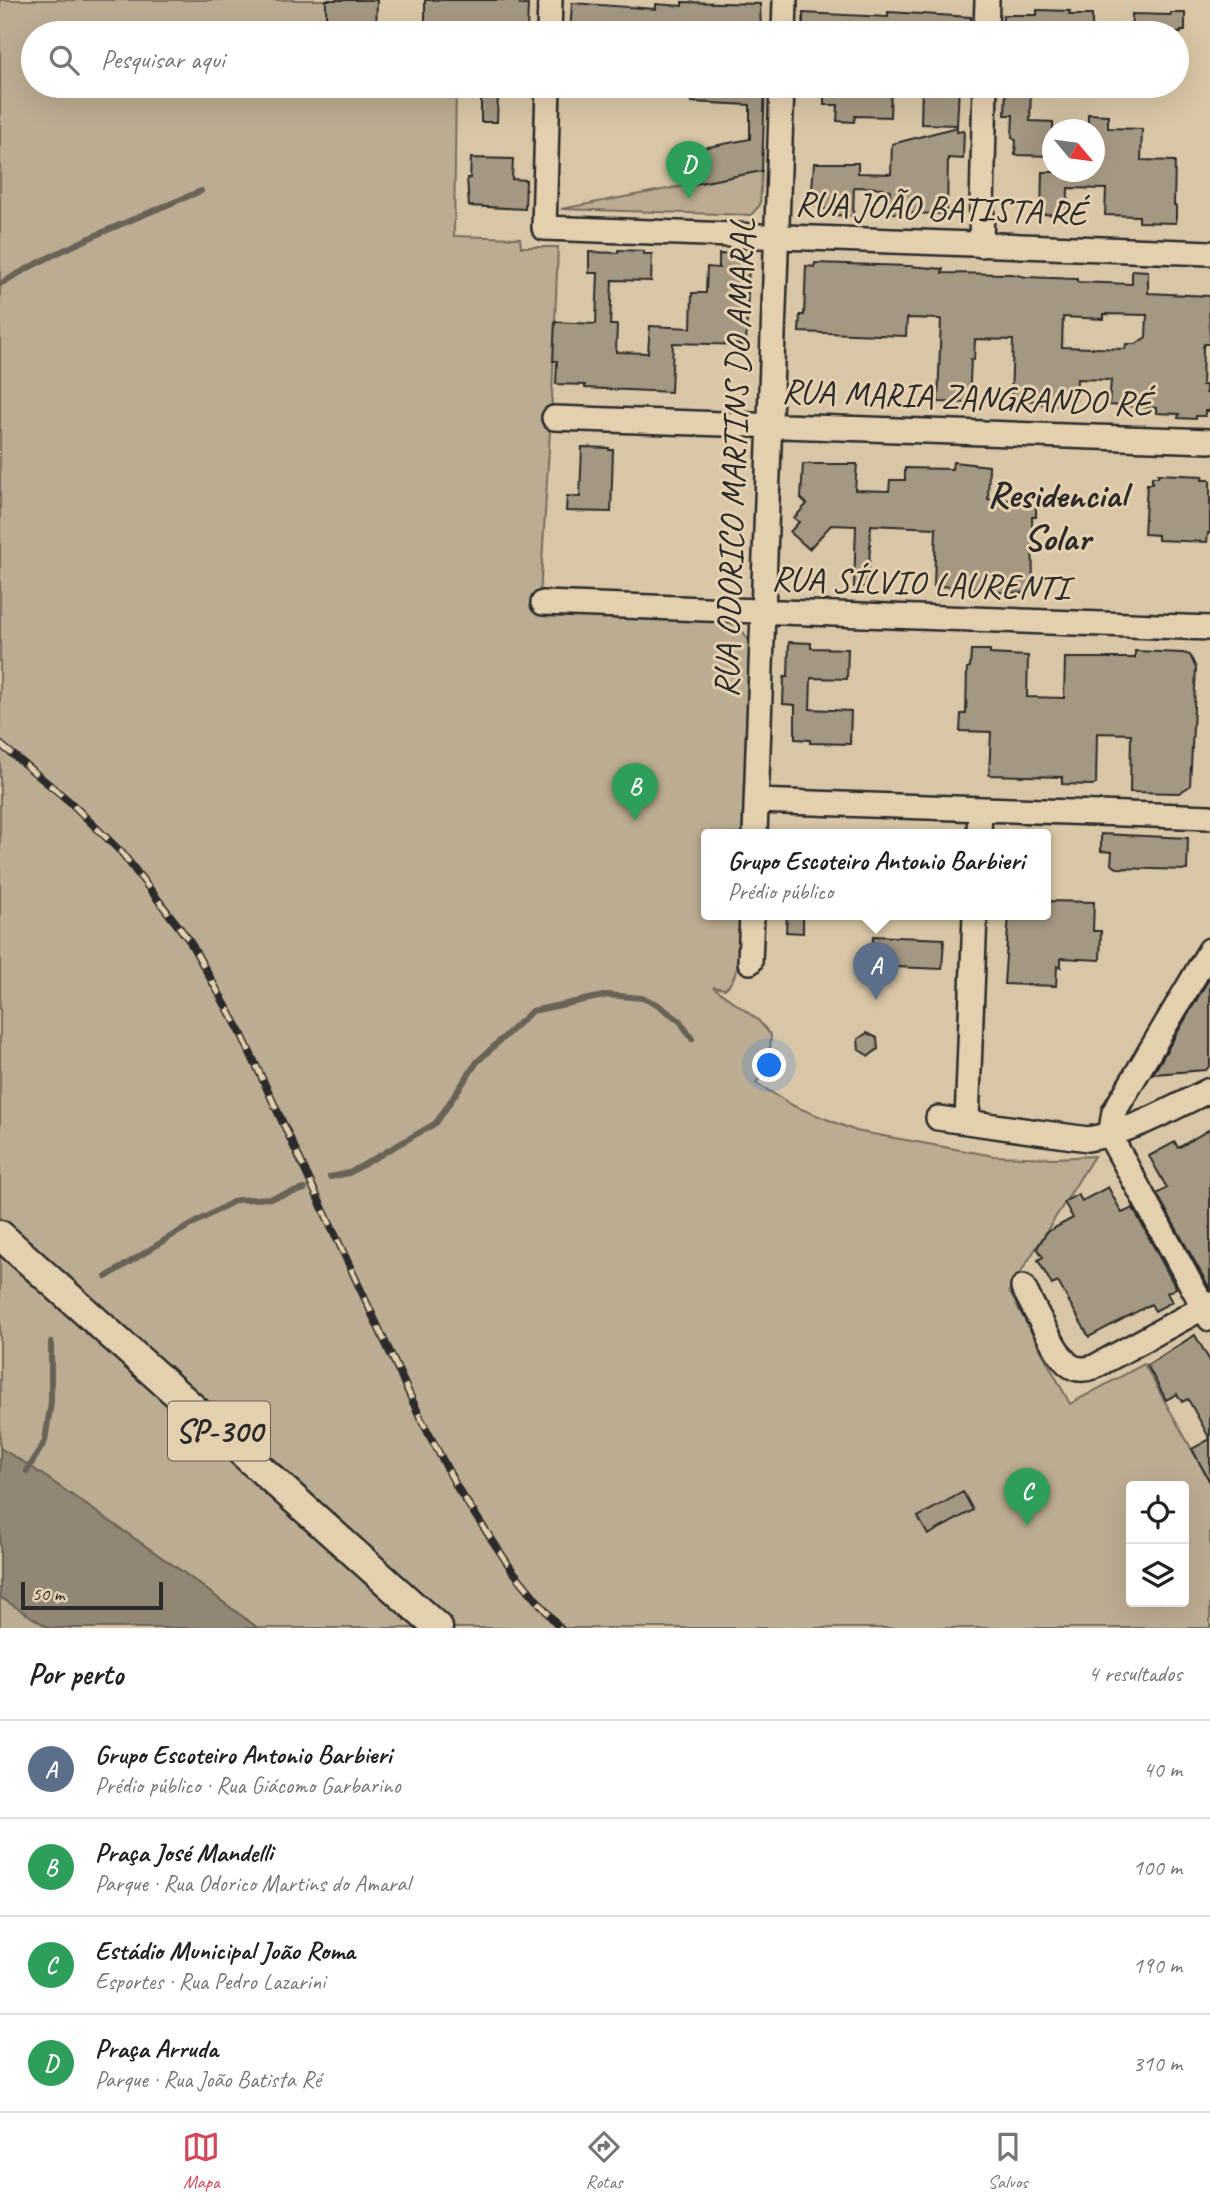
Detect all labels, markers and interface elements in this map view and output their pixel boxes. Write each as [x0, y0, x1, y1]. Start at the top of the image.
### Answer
search box [21, 21, 1189, 98]
icon: search [45, 41, 83, 79]
text: Pesquisar aqui [101, 43, 225, 76]
north arrow [1042, 119, 1105, 182]
pin: D [666, 141, 712, 199]
street label: RUA JOÃO BATISTA RÉ [795, 180, 1091, 236]
street label: RUA ODORICO MARTINS DO AMARAL [703, 217, 765, 698]
street label: RUA MARIA ZANGRANDO RÉ [781, 368, 1157, 426]
district label: Residencial Solar [987, 471, 1133, 561]
street label: RUA SÍLVIO LAURENTI [771, 555, 1076, 611]
pin: B [612, 763, 658, 821]
popup [701, 829, 1051, 920]
text: Grupo Escoteiro Antonio Barbieri [728, 844, 1024, 877]
text: Prédio público [728, 877, 833, 906]
pin: A [853, 942, 899, 1000]
your location [752, 1048, 786, 1082]
road number: SP-300 [168, 1401, 270, 1460]
pin: C [1004, 1468, 1050, 1526]
map controls [1126, 1481, 1189, 1607]
button: locate [1126, 1481, 1189, 1544]
button: layers [1126, 1544, 1189, 1607]
scale bar [21, 1579, 163, 1611]
text: 50 m [32, 1582, 64, 1606]
text: Por perto [28, 1655, 123, 1693]
text: 4 resultados [1088, 1659, 1182, 1688]
text: Grupo Escoteiro Antonio Barbieri [95, 1738, 392, 1771]
text: A [45, 1755, 57, 1784]
text: 40 m [1143, 1755, 1182, 1784]
text: Prédio público · Rua Giácomo Garbarino [95, 1771, 401, 1800]
text: Praça José Mandelli [95, 1836, 273, 1869]
text: B [45, 1853, 57, 1882]
text: 100 m [1133, 1853, 1182, 1882]
text: Parque · Rua Odorico Martins do Amaral [95, 1869, 410, 1898]
text: Estádio Municipal João Roma [95, 1934, 355, 1967]
text: C [46, 1951, 56, 1980]
text: 190 m [1133, 1951, 1182, 1980]
text: Esportes · Rua Pedro Lazarini [95, 1967, 325, 1996]
text: Praça Arruda [95, 2032, 218, 2065]
text: D [44, 2049, 58, 2078]
text: 310 m [1133, 2049, 1182, 2078]
text: Parque · Rua João Batista Ré [95, 2065, 321, 2094]
tab: Mapa [182, 2128, 220, 2194]
tab: Rotas [585, 2128, 623, 2194]
tab: Salvos [988, 2128, 1028, 2194]

